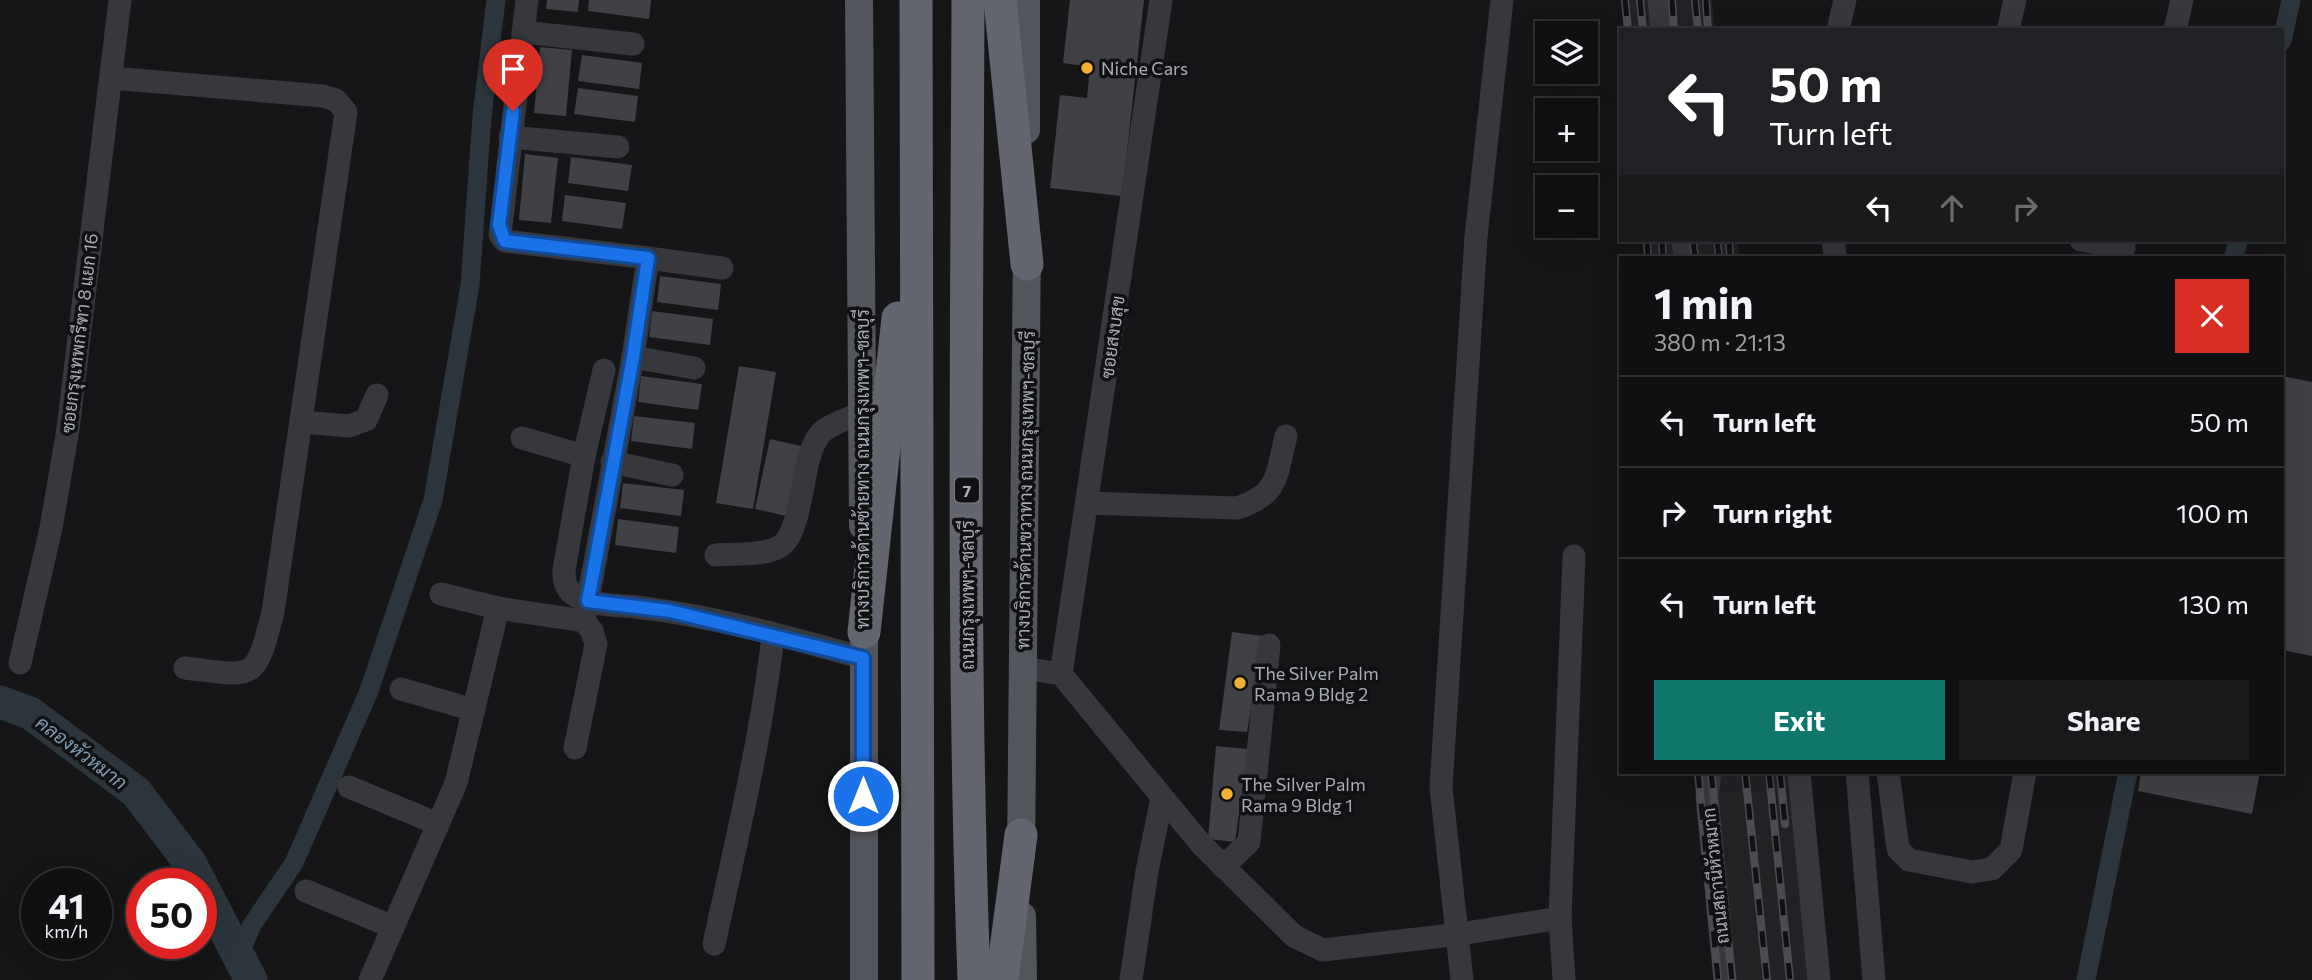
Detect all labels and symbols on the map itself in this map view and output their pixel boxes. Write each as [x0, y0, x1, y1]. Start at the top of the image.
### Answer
pin [483, 39, 543, 111]
place label: Niche Cars [1101, 57, 1188, 79]
marker: Niche Cars [1079, 60, 1095, 76]
street label: ซอยกรุงเทพกรีฑา 8 แยก 16 [55, 232, 104, 434]
street label: ซอยสงบสุข [1095, 294, 1131, 380]
street label: ทางบริการด้านซ้ายทาง ถนนกรุงเทพฯ-ชลบุรี [850, 309, 875, 629]
street label: ทางบริการด้านขวาทาง ถนนกรุงเทพฯ-ชลบุรี [1010, 330, 1041, 650]
road number: 7 [955, 477, 979, 503]
street label: ถนนกรุงเทพฯ-ชลบุรี [955, 520, 980, 670]
place label: The Silver Palm Rama 9 Bldg 2 [1254, 662, 1379, 705]
marker: The Silver Palm Rama 9 Bldg 2 [1232, 675, 1248, 691]
water label: คลองหัวหมาก [32, 710, 132, 794]
position arrow [826, 759, 900, 833]
place label: The Silver Palm Rama 9 Bldg 1 [1241, 773, 1366, 816]
marker: The Silver Palm Rama 9 Bldg 1 [1219, 786, 1235, 802]
street label: ถนนสถานีหัวหมาก [1696, 807, 1733, 945]
speed limit sign: 50 [126, 868, 217, 959]

